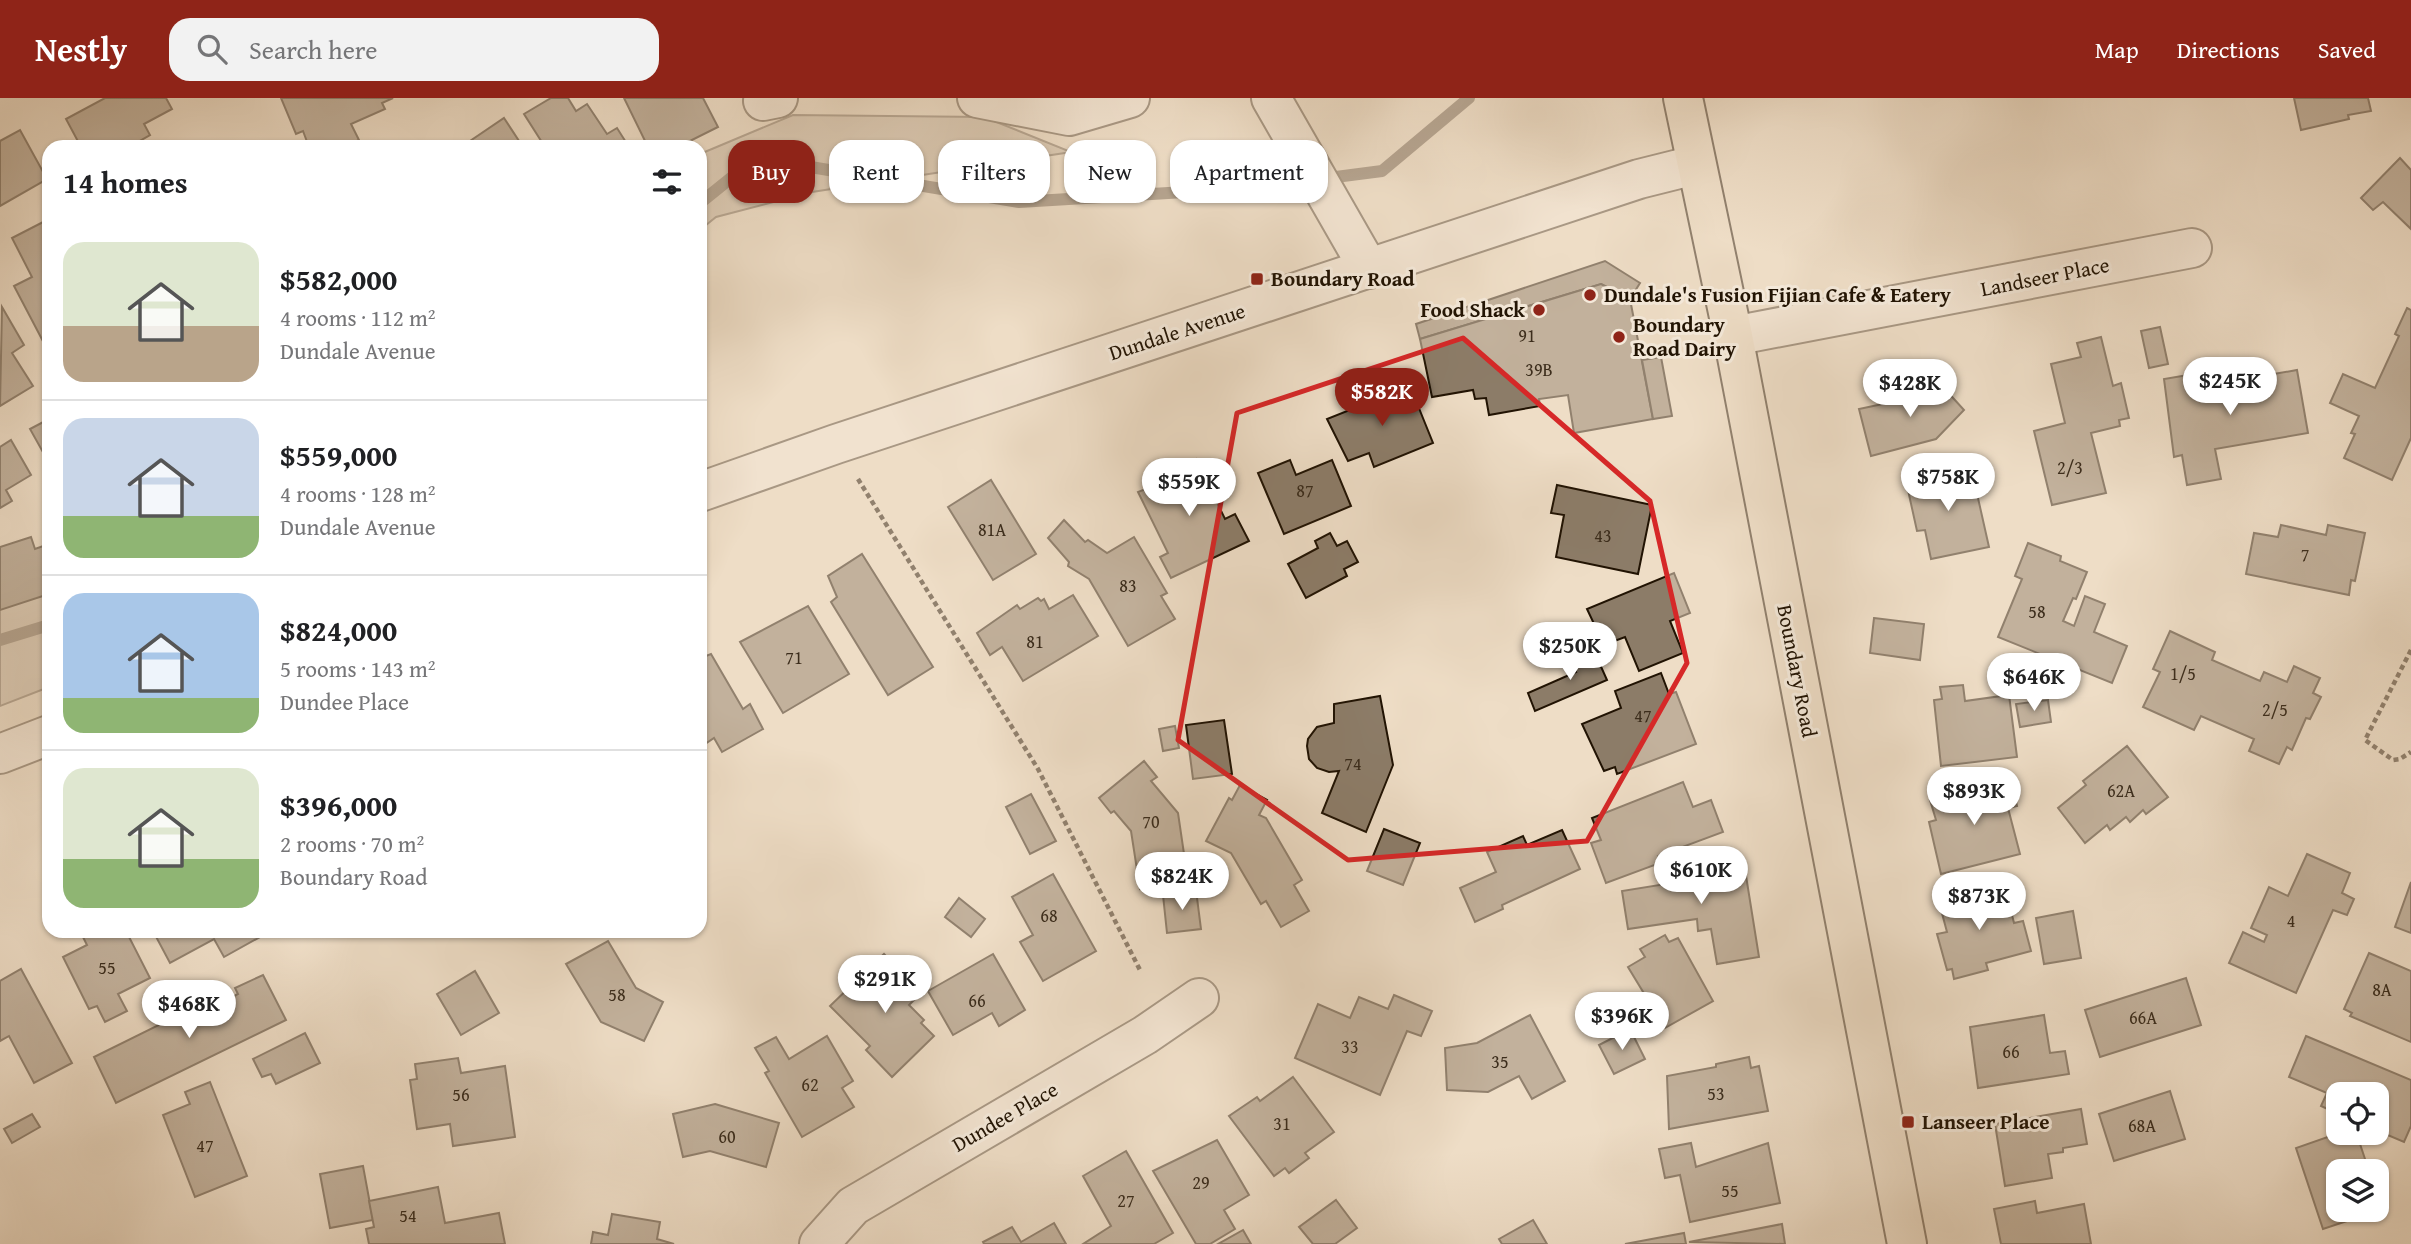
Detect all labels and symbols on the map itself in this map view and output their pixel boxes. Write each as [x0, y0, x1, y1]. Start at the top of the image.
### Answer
street label: Landseer Place [1978, 249, 2112, 304]
place label: Boundary Road [1271, 263, 1414, 294]
marker: Boundary Road [1249, 271, 1265, 287]
place label: Dundale's Fusion Fijian Cafe & Eatery [1604, 279, 1951, 310]
marker: Dundale's Fusion Fijian Cafe & Eatery [1582, 287, 1598, 303]
place label: Food Shack [1420, 294, 1526, 325]
street label: Dundale Avenue [1105, 295, 1249, 368]
marker: Food Shack [1531, 302, 1547, 318]
place label: Boundary Road Dairy [1633, 309, 1736, 364]
house number: 91 [1518, 322, 1536, 349]
marker: Boundary Road Dairy [1611, 329, 1627, 345]
house number: 39B [1525, 356, 1553, 383]
pin: $245K [2181, 358, 2279, 417]
pin: $428K [1861, 360, 1959, 419]
pin: $582K [1333, 368, 1431, 428]
pin: $758K [1899, 454, 1997, 513]
house number: 2/3 [2057, 454, 2083, 481]
pin: $559K [1140, 458, 1238, 518]
house number: 87 [1296, 477, 1314, 504]
house number: 81A [978, 516, 1006, 543]
house number: 43 [1594, 522, 1612, 549]
house number: 7 [2301, 541, 2309, 568]
house number: 83 [1119, 572, 1137, 599]
house number: 58 [2028, 598, 2046, 625]
street label: Boundary Road [1769, 602, 1826, 741]
pin: $250K [1521, 622, 1619, 682]
house number: 81 [1026, 628, 1044, 655]
house number: 71 [785, 644, 803, 671]
pin: $646K [1985, 654, 2083, 713]
house number: 1/5 [2170, 660, 2196, 687]
house number: 2/5 [2262, 696, 2288, 723]
house number: 47 [1634, 702, 1652, 729]
house number: 74 [1344, 750, 1362, 777]
pin: $893K [1925, 768, 2023, 827]
house number: 62A [2107, 777, 2135, 804]
house number: 70 [1142, 808, 1160, 835]
pin: $610K [1652, 846, 1750, 906]
pin: $824K [1133, 852, 1231, 912]
pin: $873K [1930, 872, 2028, 932]
house number: 68 [1040, 902, 1058, 929]
house number: 4 [2287, 907, 2295, 934]
house number: 55 [98, 954, 116, 981]
pin: $291K [836, 956, 934, 1015]
house number: 8A [2372, 976, 2392, 1003]
pin: $468K [140, 981, 238, 1040]
house number: 58 [608, 981, 626, 1008]
house number: 66 [968, 987, 986, 1014]
pin: $396K [1573, 992, 1671, 1052]
house number: 66A [2129, 1004, 2157, 1031]
house number: 33 [1341, 1033, 1359, 1060]
house number: 66 [2002, 1038, 2020, 1065]
house number: 35 [1491, 1048, 1509, 1075]
house number: 62 [801, 1071, 819, 1098]
street label: Dundee Place [946, 1074, 1064, 1159]
house number: 53 [1707, 1080, 1725, 1107]
house number: 56 [452, 1081, 470, 1108]
place label: Lanseer Place [1922, 1106, 2050, 1137]
house number: 31 [1273, 1110, 1291, 1137]
house number: 68A [2128, 1112, 2156, 1139]
marker: Lanseer Place [1900, 1114, 1916, 1130]
house number: 60 [718, 1123, 736, 1150]
house number: 47 [196, 1132, 214, 1159]
house number: 29 [1192, 1169, 1210, 1196]
house number: 55 [1721, 1177, 1739, 1204]
house number: 27 [1117, 1187, 1135, 1214]
house number: 54 [399, 1202, 417, 1229]

